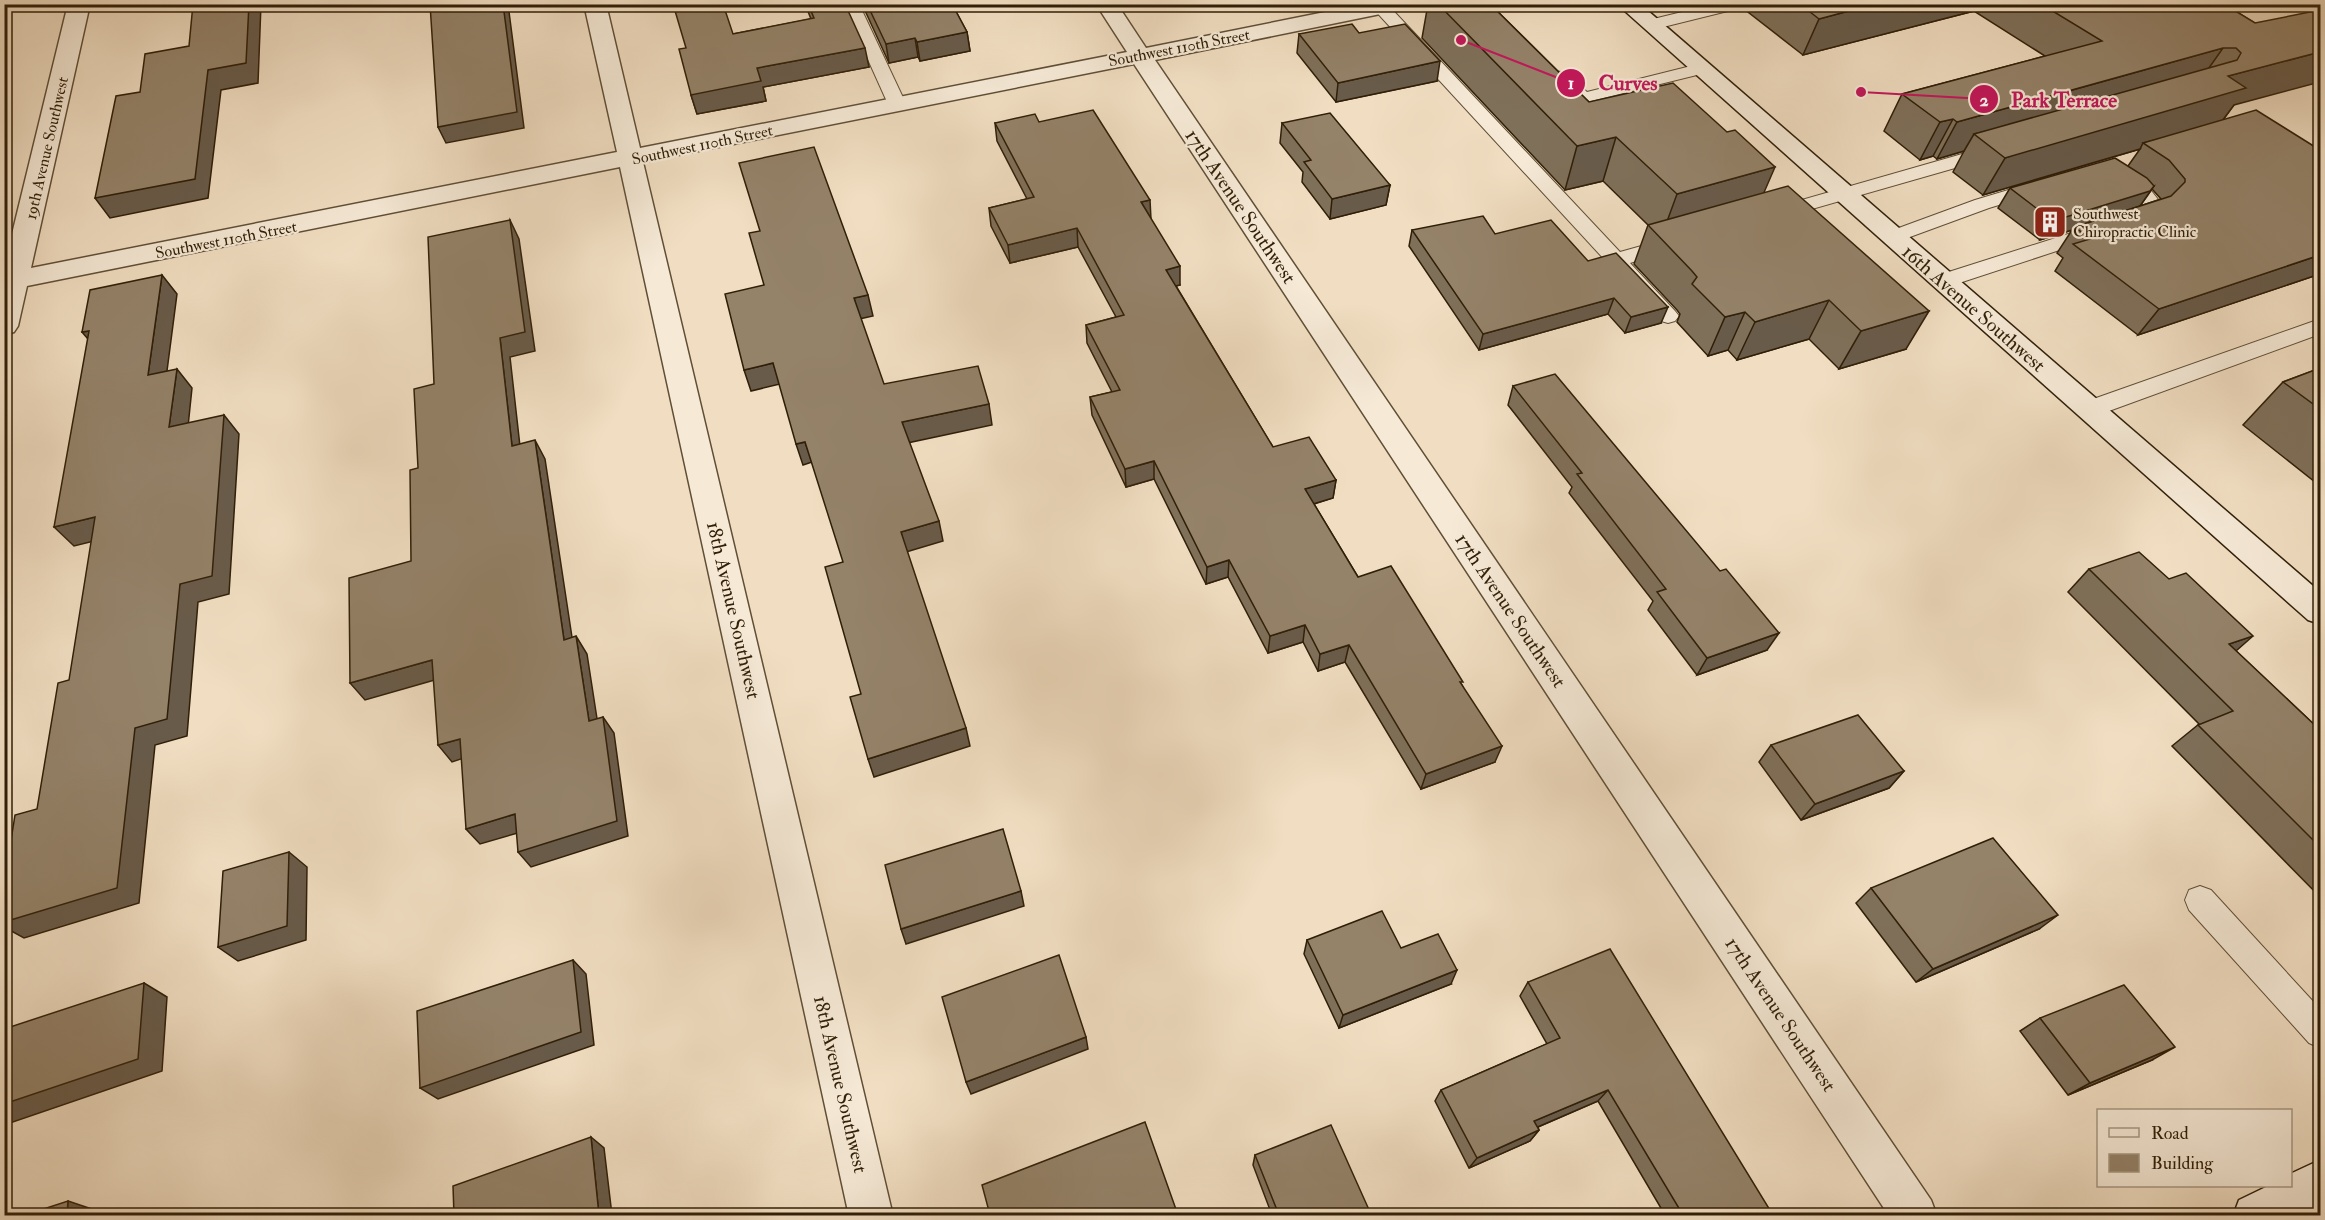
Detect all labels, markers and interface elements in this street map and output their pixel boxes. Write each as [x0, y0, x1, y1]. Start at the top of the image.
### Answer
street label: Southwest 110th Street [1107, 24, 1252, 72]
callout: Curves [1556, 63, 1669, 102]
text: Curves [1599, 70, 1657, 97]
text: 1 [1568, 72, 1574, 95]
street label: 19th Avenue Southwest [21, 75, 73, 222]
callout: Park Terrace [1969, 80, 2129, 119]
text: Park Terrace [2011, 87, 2117, 114]
text: 2 [1979, 89, 1989, 112]
street label: Southwest 110th Street [630, 120, 775, 170]
street label: 17th Avenue Southwest [1180, 124, 1302, 289]
building icon: Southwest Chiropractic Clinic [2032, 204, 2068, 240]
place label: Southwest Chiropractic Clinic [2073, 204, 2197, 243]
street label: Southwest 110th Street [154, 216, 299, 264]
street label: 16th Avenue Southwest [1897, 239, 2051, 378]
street label: 18th Avenue Southwest [701, 519, 766, 702]
street label: 17th Avenue Southwest [1450, 528, 1572, 693]
street label: 17th Avenue Southwest [1720, 932, 1842, 1097]
street label: 18th Avenue Southwest [808, 993, 873, 1176]
legend [2097, 1109, 2292, 1187]
text: Road [2151, 1122, 2189, 1145]
text: Building [2151, 1152, 2214, 1175]

